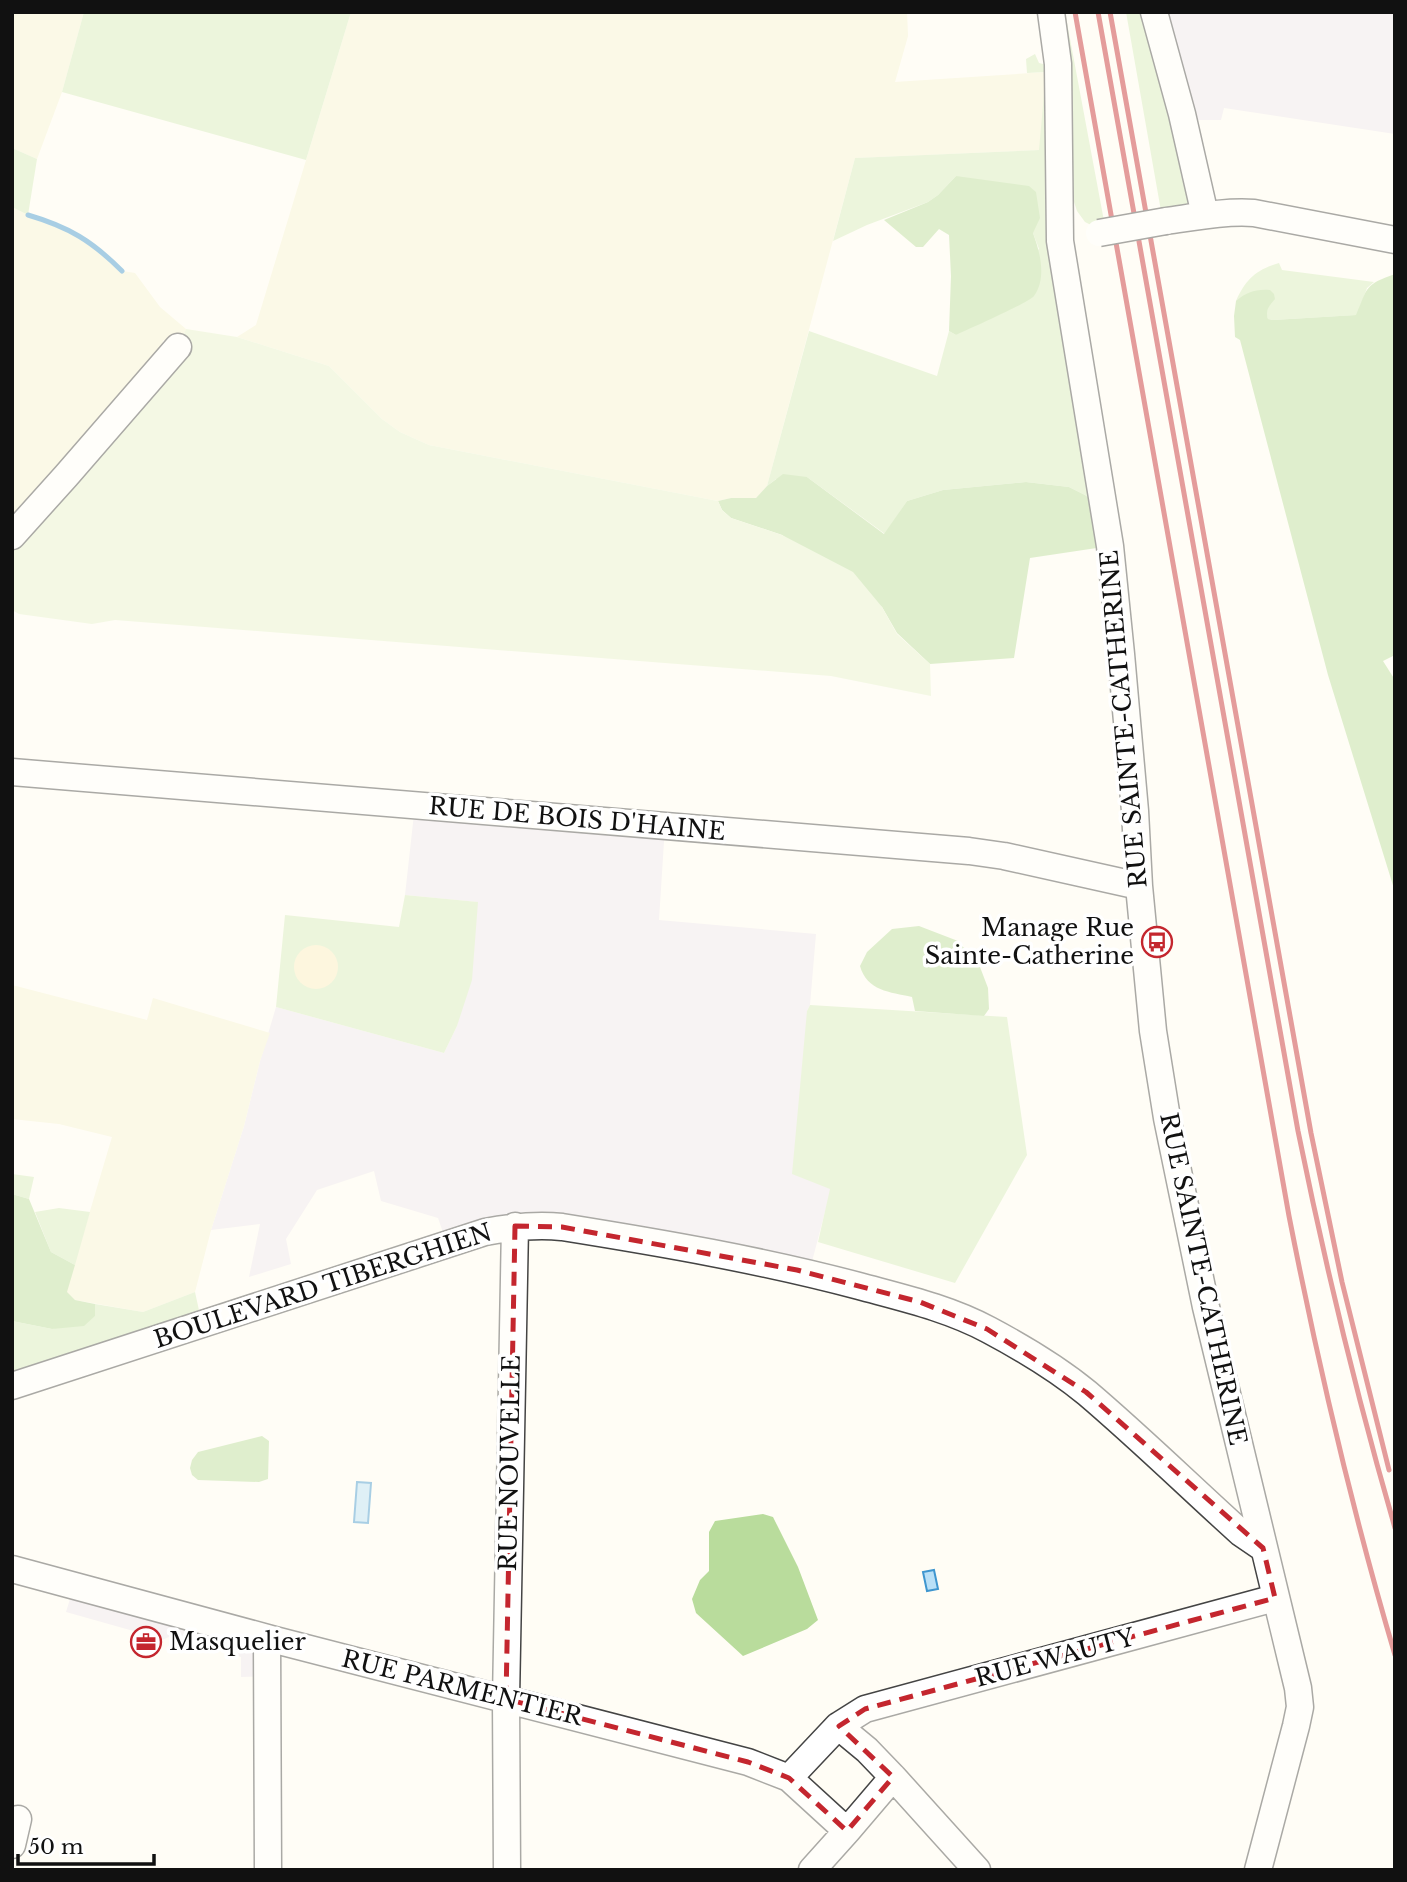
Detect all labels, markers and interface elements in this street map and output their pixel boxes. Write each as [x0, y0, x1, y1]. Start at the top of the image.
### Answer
street label: RUE SAINTE-CATHERINE [1094, 549, 1153, 889]
street label: RUE DE BOIS D'HAINE [428, 791, 727, 846]
place label: Manage Rue Sainte-Catherine [925, 913, 1134, 970]
bus stop icon: Manage Rue Sainte-Catherine [1140, 925, 1174, 959]
street label: RUE SAINTE-CATHERINE [1154, 1110, 1253, 1448]
street label: BOULEVARD TIBERGHIEN [150, 1217, 496, 1354]
street label: RUE NOUVELLE [493, 1355, 526, 1571]
street label: RUE WAUTY [972, 1622, 1138, 1693]
office icon: Masquelier [129, 1625, 163, 1659]
place label: Masquelier [169, 1627, 307, 1656]
street label: RUE PARMENTIER [339, 1644, 586, 1732]
scale bar [18, 1822, 154, 1866]
text: 50 m [28, 1834, 84, 1860]

